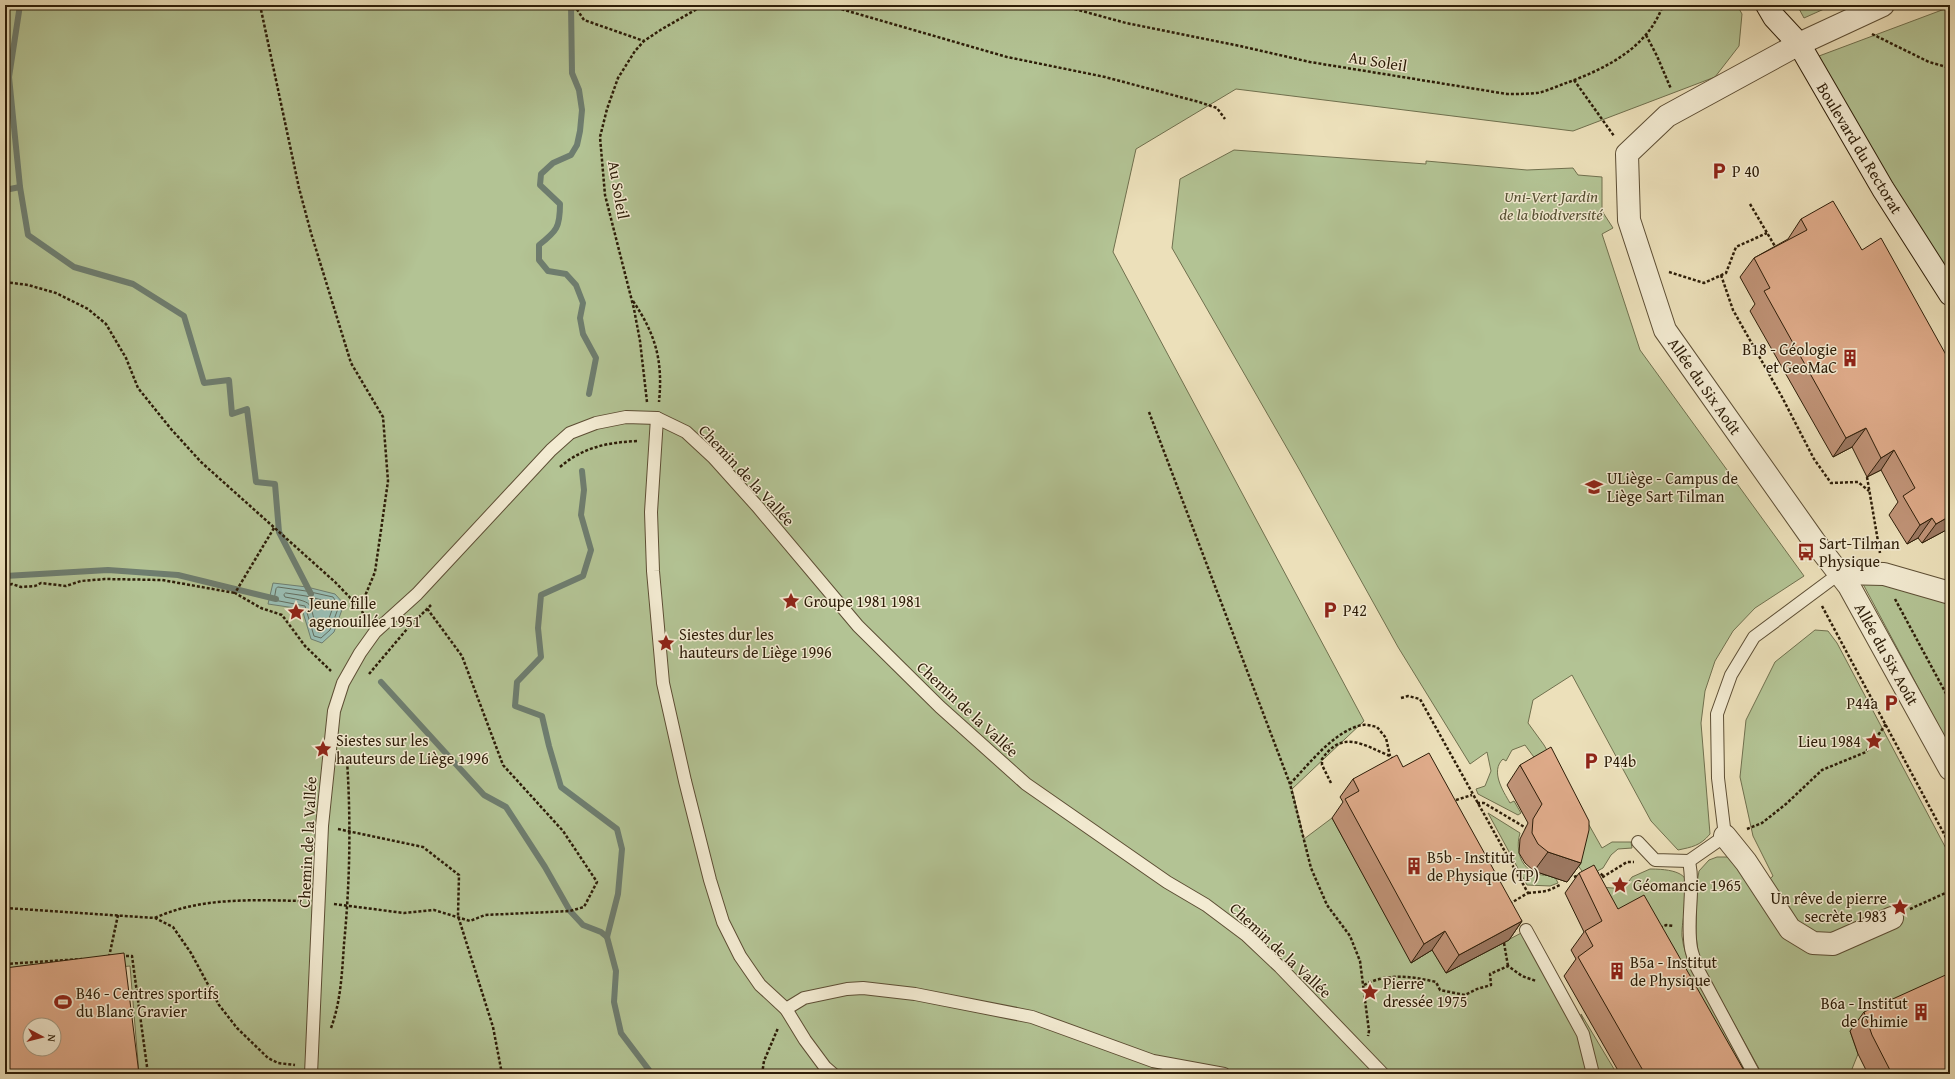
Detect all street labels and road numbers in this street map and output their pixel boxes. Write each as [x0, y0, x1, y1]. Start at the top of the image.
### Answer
street label: Au Soleil [1347, 45, 1409, 78]
street label: Boulevard du Rectorat [1811, 78, 1909, 219]
street label: Au Soleil [602, 159, 636, 222]
street label: Allée du Six Août [1662, 332, 1748, 440]
street label: Chemin de la Vallée [693, 419, 801, 531]
street label: Allée du Six Août [1849, 598, 1925, 710]
street label: Chemin de la Vallée [912, 655, 1024, 763]
street label: Chemin de la Vallée [292, 776, 322, 908]
street label: Chemin de la Vallée [1225, 896, 1337, 1004]

